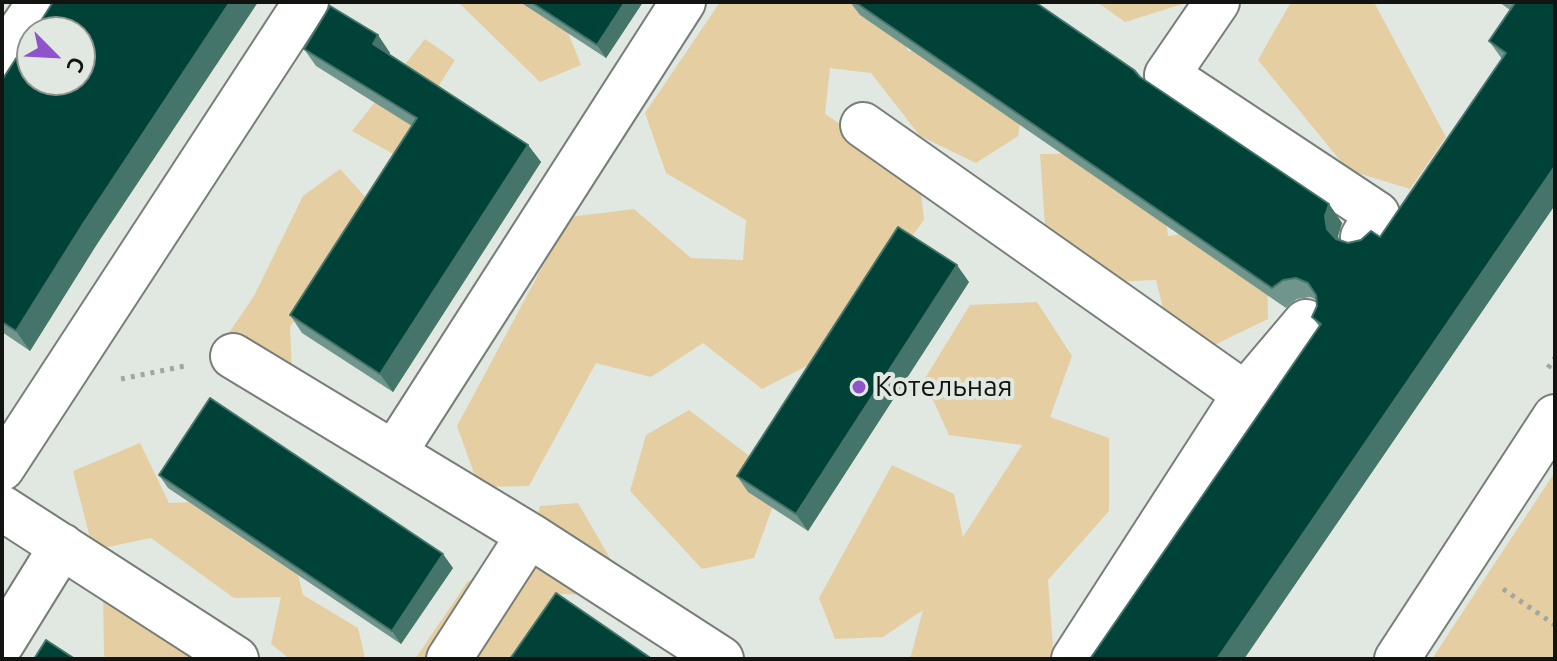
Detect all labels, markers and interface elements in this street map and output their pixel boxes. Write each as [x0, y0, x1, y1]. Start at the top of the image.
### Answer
north arrow [16, 16, 96, 96]
text: С [62, 54, 91, 77]
place label: Котельная [875, 370, 1013, 404]
marker: Котельная [850, 378, 868, 396]

